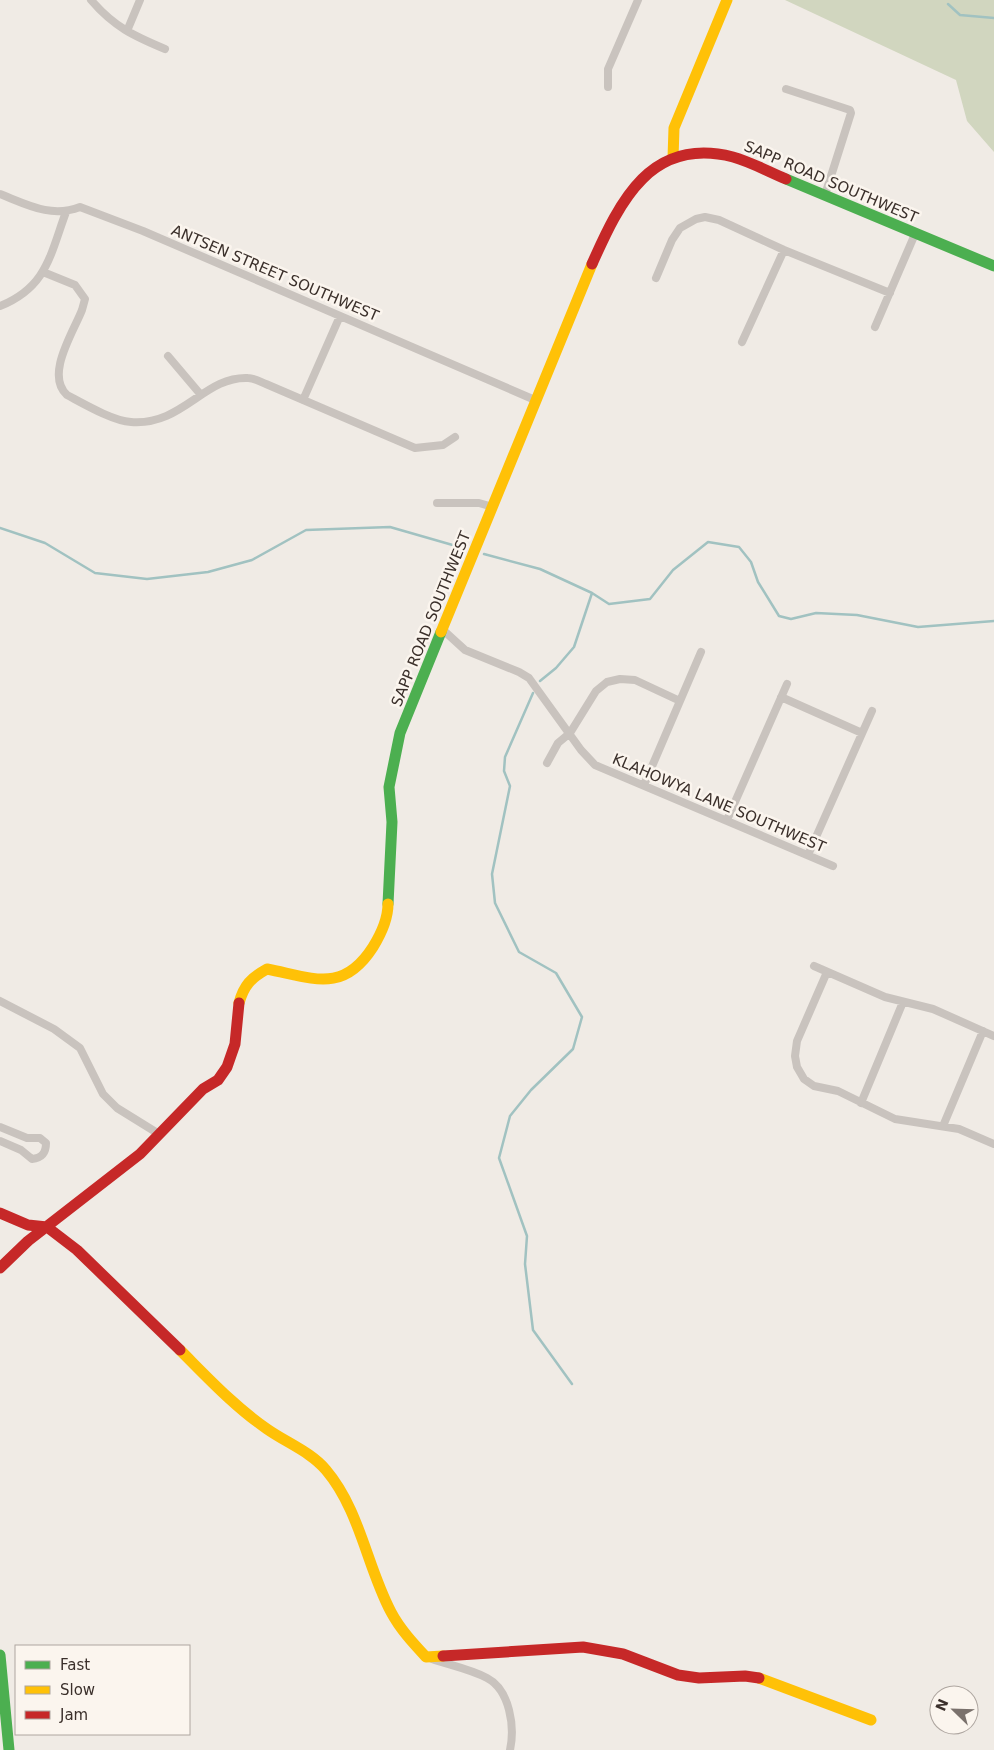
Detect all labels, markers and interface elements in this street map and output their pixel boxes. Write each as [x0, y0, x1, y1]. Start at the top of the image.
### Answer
street label: SAPP ROAD SOUTHWEST [741, 137, 921, 227]
street label: ANTSEN STREET SOUTHWEST [169, 221, 382, 325]
street label: SAPP ROAD SOUTHWEST [388, 528, 475, 709]
street label: KLAHOWYA LANE SOUTHWEST [610, 750, 829, 857]
legend [15, 1645, 190, 1735]
text: Fast [60, 1656, 90, 1674]
text: Slow [60, 1681, 95, 1699]
north arrow [929, 1685, 979, 1735]
text: N [932, 1696, 952, 1713]
text: Jam [59, 1706, 88, 1724]

